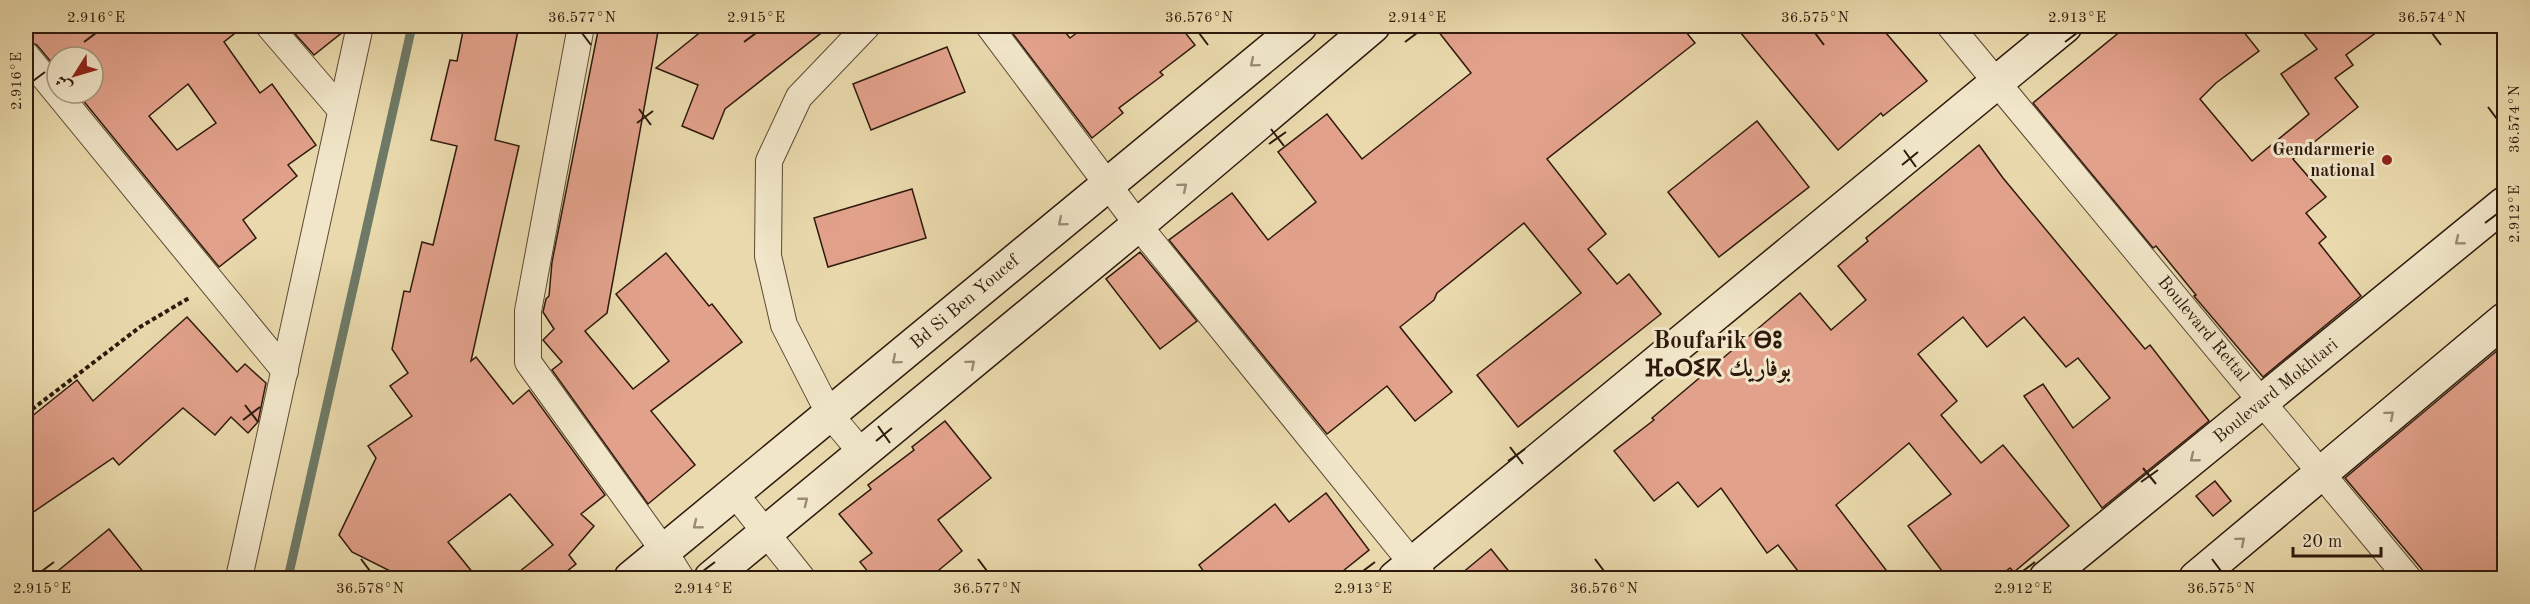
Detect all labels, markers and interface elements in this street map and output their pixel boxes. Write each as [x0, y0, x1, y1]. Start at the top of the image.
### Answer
text: 2.916°E [67, 11, 125, 26]
text: 36.577°N [548, 11, 616, 26]
text: 2.915°E [727, 11, 785, 26]
text: 36.576°N [1165, 11, 1233, 26]
text: 2.914°E [1388, 11, 1446, 26]
text: 36.575°N [1781, 11, 1849, 26]
text: 2.913°E [2048, 11, 2106, 26]
text: 36.574°N [2398, 11, 2466, 26]
north arrow [45, 45, 105, 105]
text: 2.916°E [10, 52, 25, 110]
one-way arrow [1250, 55, 1261, 66]
text: ش [53, 72, 76, 94]
text: 36.574°N [2508, 85, 2523, 153]
place label: Gendarmerie national [2272, 141, 2375, 180]
marker: Gendarmerie national [2380, 153, 2394, 167]
one-way arrow [1176, 183, 1187, 194]
text: 2.912°E [2508, 185, 2523, 243]
one-way arrow [1058, 215, 1069, 226]
one-way arrow [2455, 234, 2466, 245]
street label: Bd Si Ben Youcef [907, 251, 1024, 353]
street label: Boulevard Rettal [2154, 273, 2252, 385]
district label: Boufarik ⴱⵓ ⴼⴰⵔⵉⴽ بوفاريك [1645, 330, 1791, 383]
street label: Boulevard Mokhtari [2210, 335, 2342, 447]
one-way arrow [892, 353, 903, 364]
one-way arrow [964, 361, 975, 372]
one-way arrow [2383, 412, 2394, 423]
one-way arrow [2190, 450, 2201, 461]
one-way arrow [797, 498, 808, 509]
one-way arrow [693, 517, 704, 528]
scale bar [2293, 520, 2382, 558]
text: 20 m [2302, 533, 2342, 551]
one-way arrow [2234, 537, 2245, 548]
text: 2.915°E [13, 582, 71, 597]
text: 36.578°N [336, 582, 404, 597]
text: 2.914°E [674, 582, 732, 597]
text: 36.577°N [953, 582, 1021, 597]
text: 2.913°E [1334, 582, 1392, 597]
text: 36.576°N [1570, 582, 1638, 597]
text: 2.912°E [1994, 582, 2052, 597]
text: 36.575°N [2187, 582, 2255, 597]

